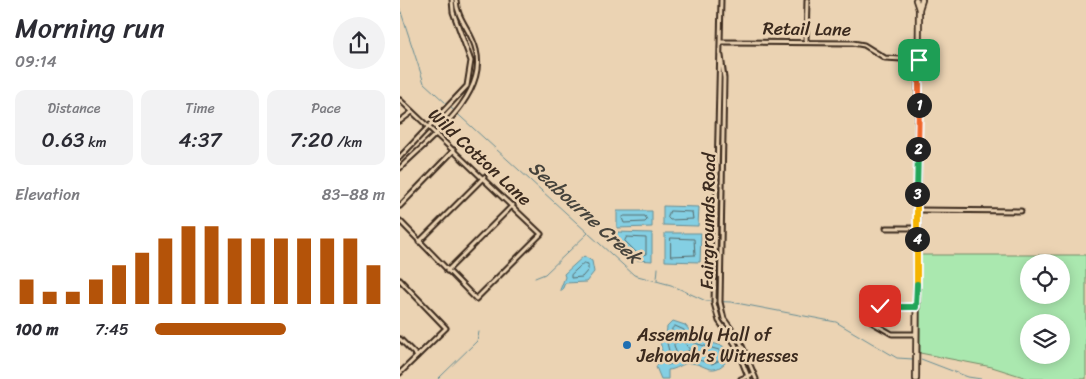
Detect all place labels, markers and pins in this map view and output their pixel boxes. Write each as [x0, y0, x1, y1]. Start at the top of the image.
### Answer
pin [898, 39, 940, 81]
pin: 1 [906, 92, 932, 118]
pin: 2 [906, 136, 930, 162]
pin: 3 [904, 182, 930, 206]
pin: 4 [904, 226, 930, 252]
pin [859, 285, 901, 327]
place label: Assembly Hall of Jehovah's Witnesses [636, 319, 799, 372]
marker: Assembly Hall of Jehovah's Witnesses [621, 339, 633, 351]

